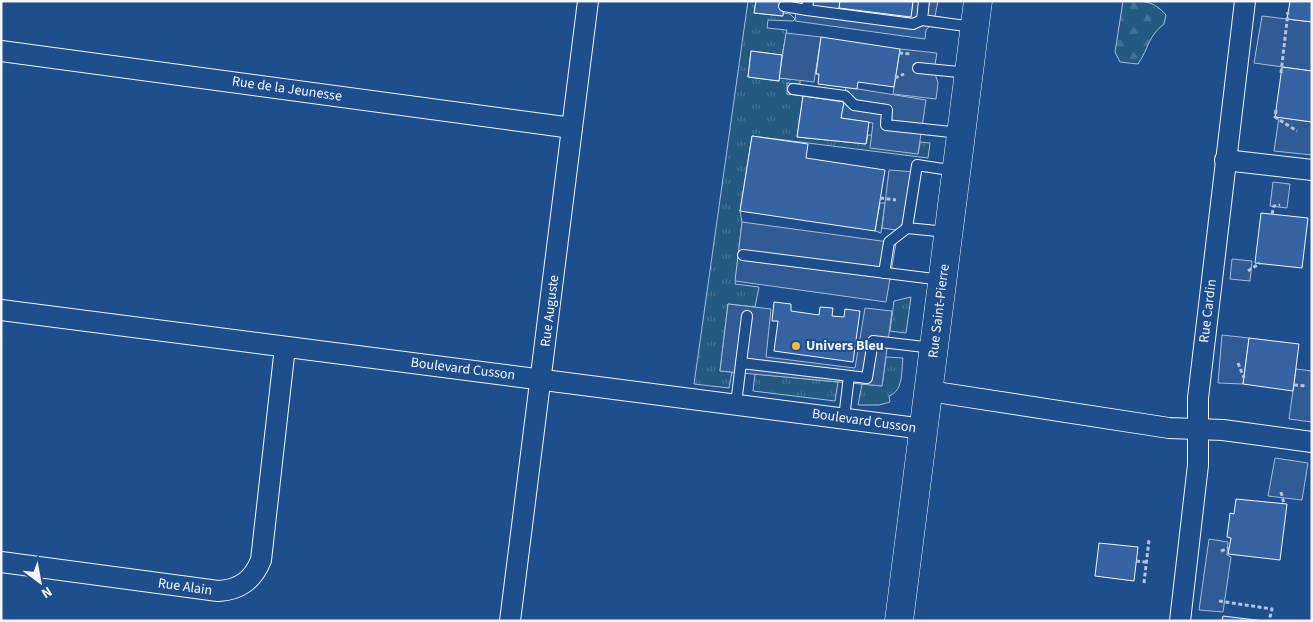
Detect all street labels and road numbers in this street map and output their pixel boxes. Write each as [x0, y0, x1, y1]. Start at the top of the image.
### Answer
street label: Rue de la Jeunesse [231, 71, 343, 107]
street label: Rue Saint-Pierre [923, 263, 955, 359]
street label: Rue Auguste [536, 274, 564, 348]
street label: Rue Cardin [1194, 278, 1222, 344]
street label: Boulevard Cusson [410, 353, 516, 385]
street label: Boulevard Cusson [811, 404, 917, 438]
street label: Rue Alain [157, 573, 213, 601]

